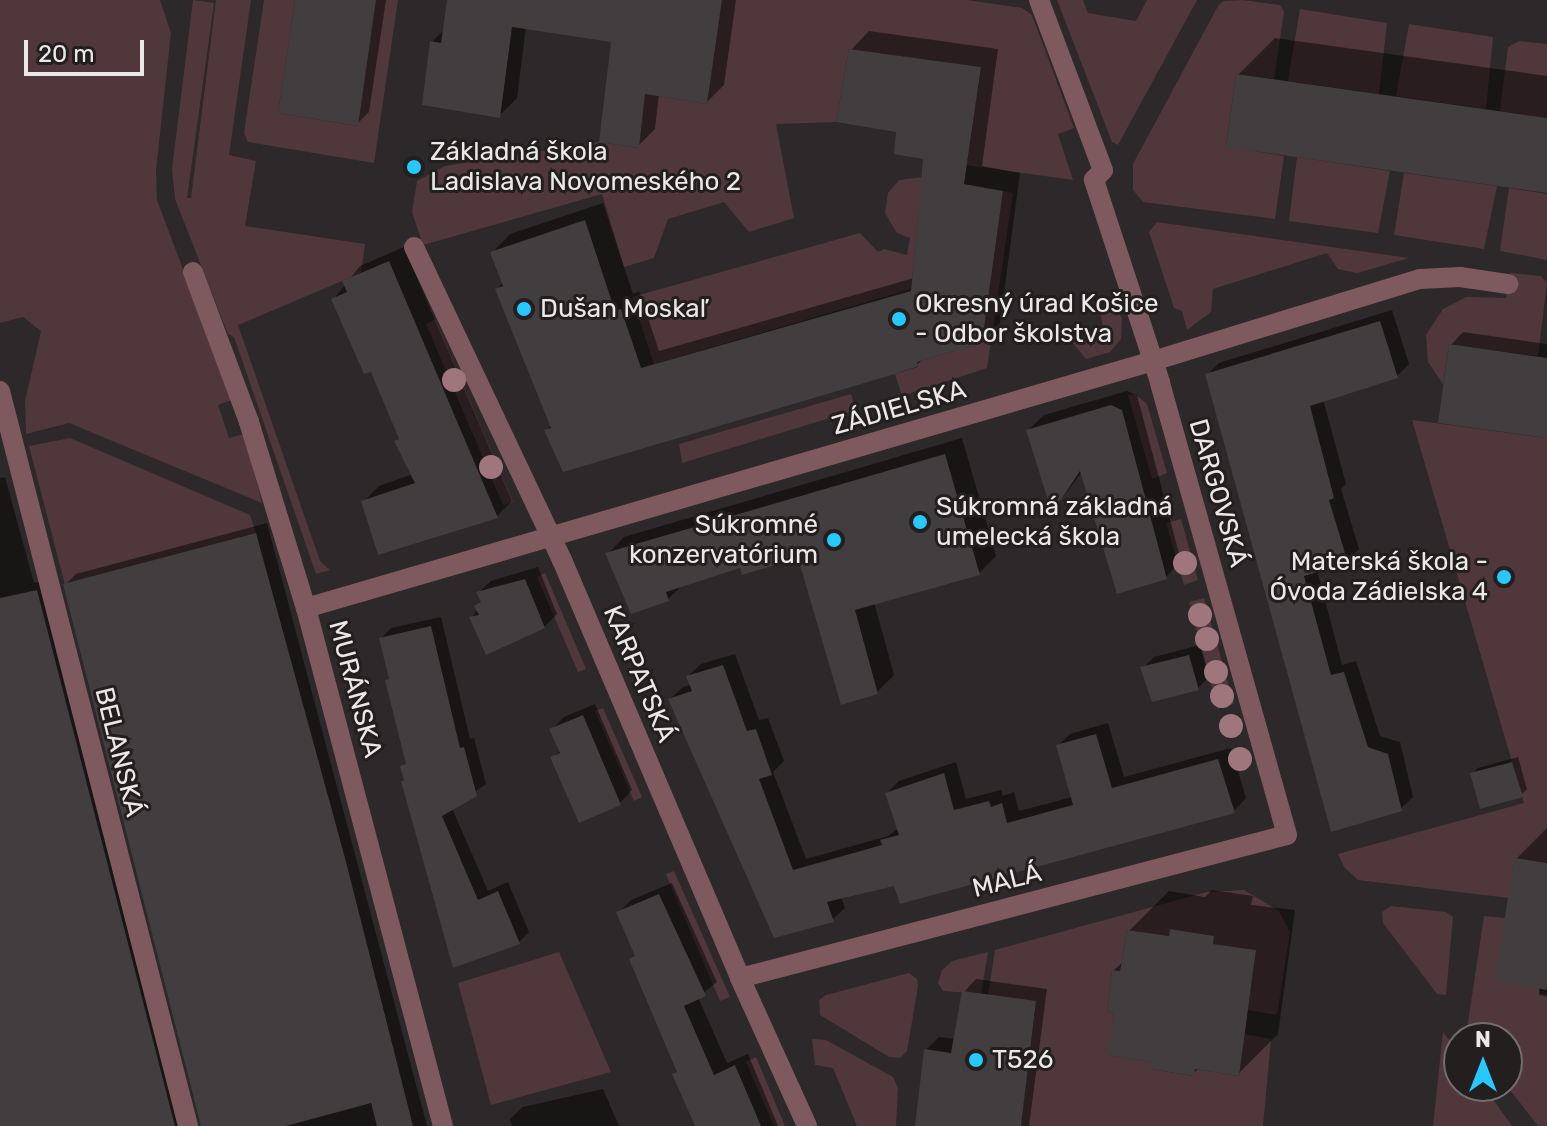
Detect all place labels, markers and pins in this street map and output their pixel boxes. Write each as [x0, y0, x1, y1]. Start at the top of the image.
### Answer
place label: Základná škola Ladislava Novomeského 2 [430, 136, 741, 198]
marker: Základná škola Ladislava Novomeského 2 [405, 158, 423, 176]
place label: Okresný úrad Košice - Odbor školstva [915, 288, 1159, 350]
place label: Dušan Moskaľ [540, 293, 707, 325]
marker: Dušan Moskaľ [515, 300, 533, 318]
marker: Okresný úrad Košice - Odbor školstva [890, 310, 908, 328]
place label: Súkromná základná umelecká škola [936, 491, 1173, 552]
place label: Súkromné konzervatórium [629, 509, 818, 570]
marker: Súkromná základná umelecká škola [911, 513, 929, 531]
marker: Súkromné konzervatórium [825, 531, 843, 549]
place label: Materská škola - Óvoda Zádielska 4 [1269, 546, 1488, 608]
marker: Materská škola - Óvoda Zádielska 4 [1495, 568, 1513, 586]
place label: T526 [992, 1044, 1053, 1076]
marker: T526 [967, 1051, 985, 1069]

